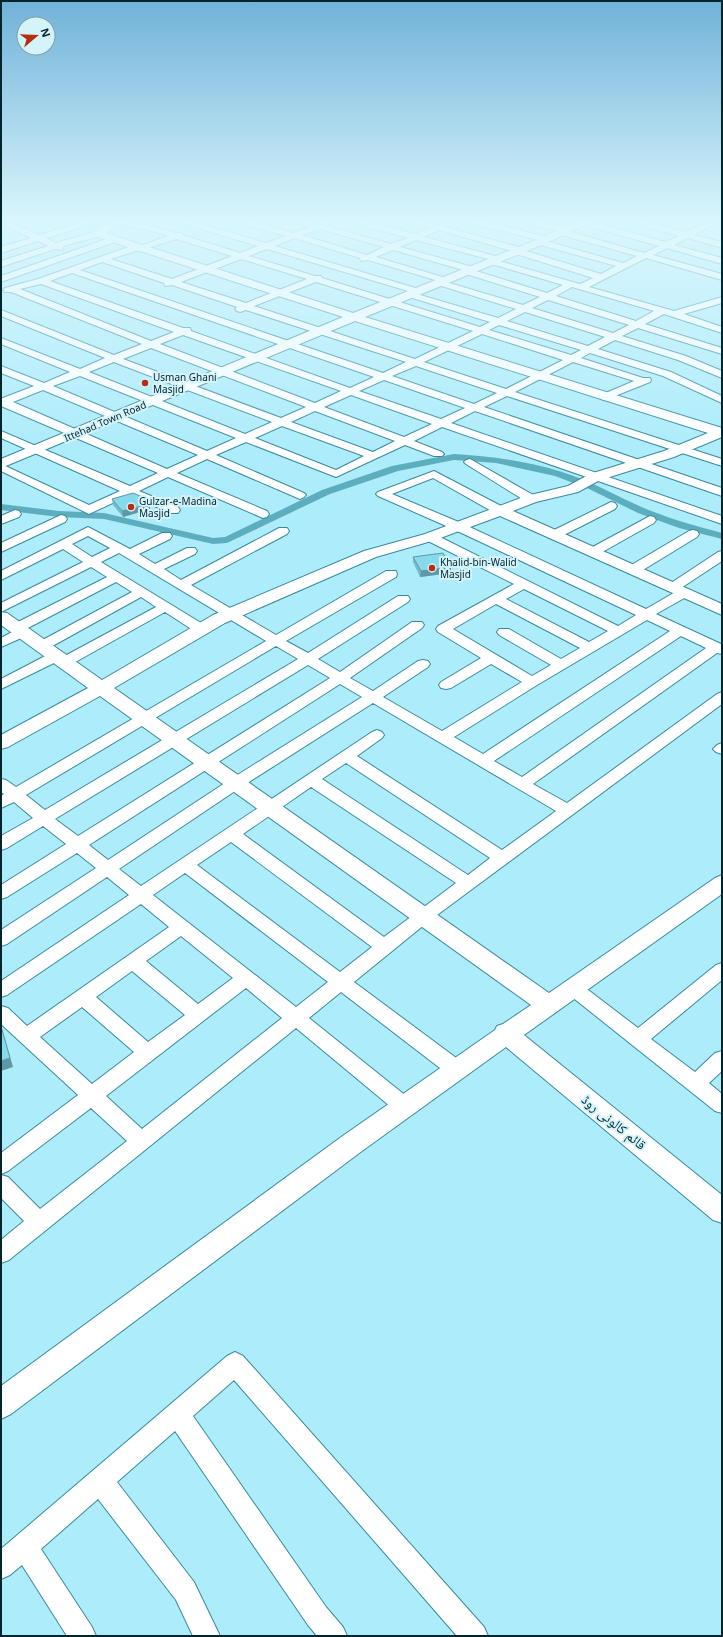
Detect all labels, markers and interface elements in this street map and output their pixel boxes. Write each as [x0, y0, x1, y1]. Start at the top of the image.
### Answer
north arrow [16, 16, 56, 56]
text: N [37, 26, 54, 39]
place label: Usman Ghani Masjid [153, 370, 217, 396]
marker: Usman Ghani Masjid [140, 378, 150, 388]
street label: Ittehad Town Road [62, 397, 148, 445]
place label: Gulzar-e-Madina Masjid [139, 494, 217, 520]
marker: Gulzar-e-Madina Masjid [126, 502, 136, 512]
place label: Khalid-bin-Walid Masjid [440, 555, 517, 581]
marker: Khalid-bin-Walid Masjid [427, 563, 437, 573]
street label: قائم کالونی روڈ [577, 1090, 651, 1154]

